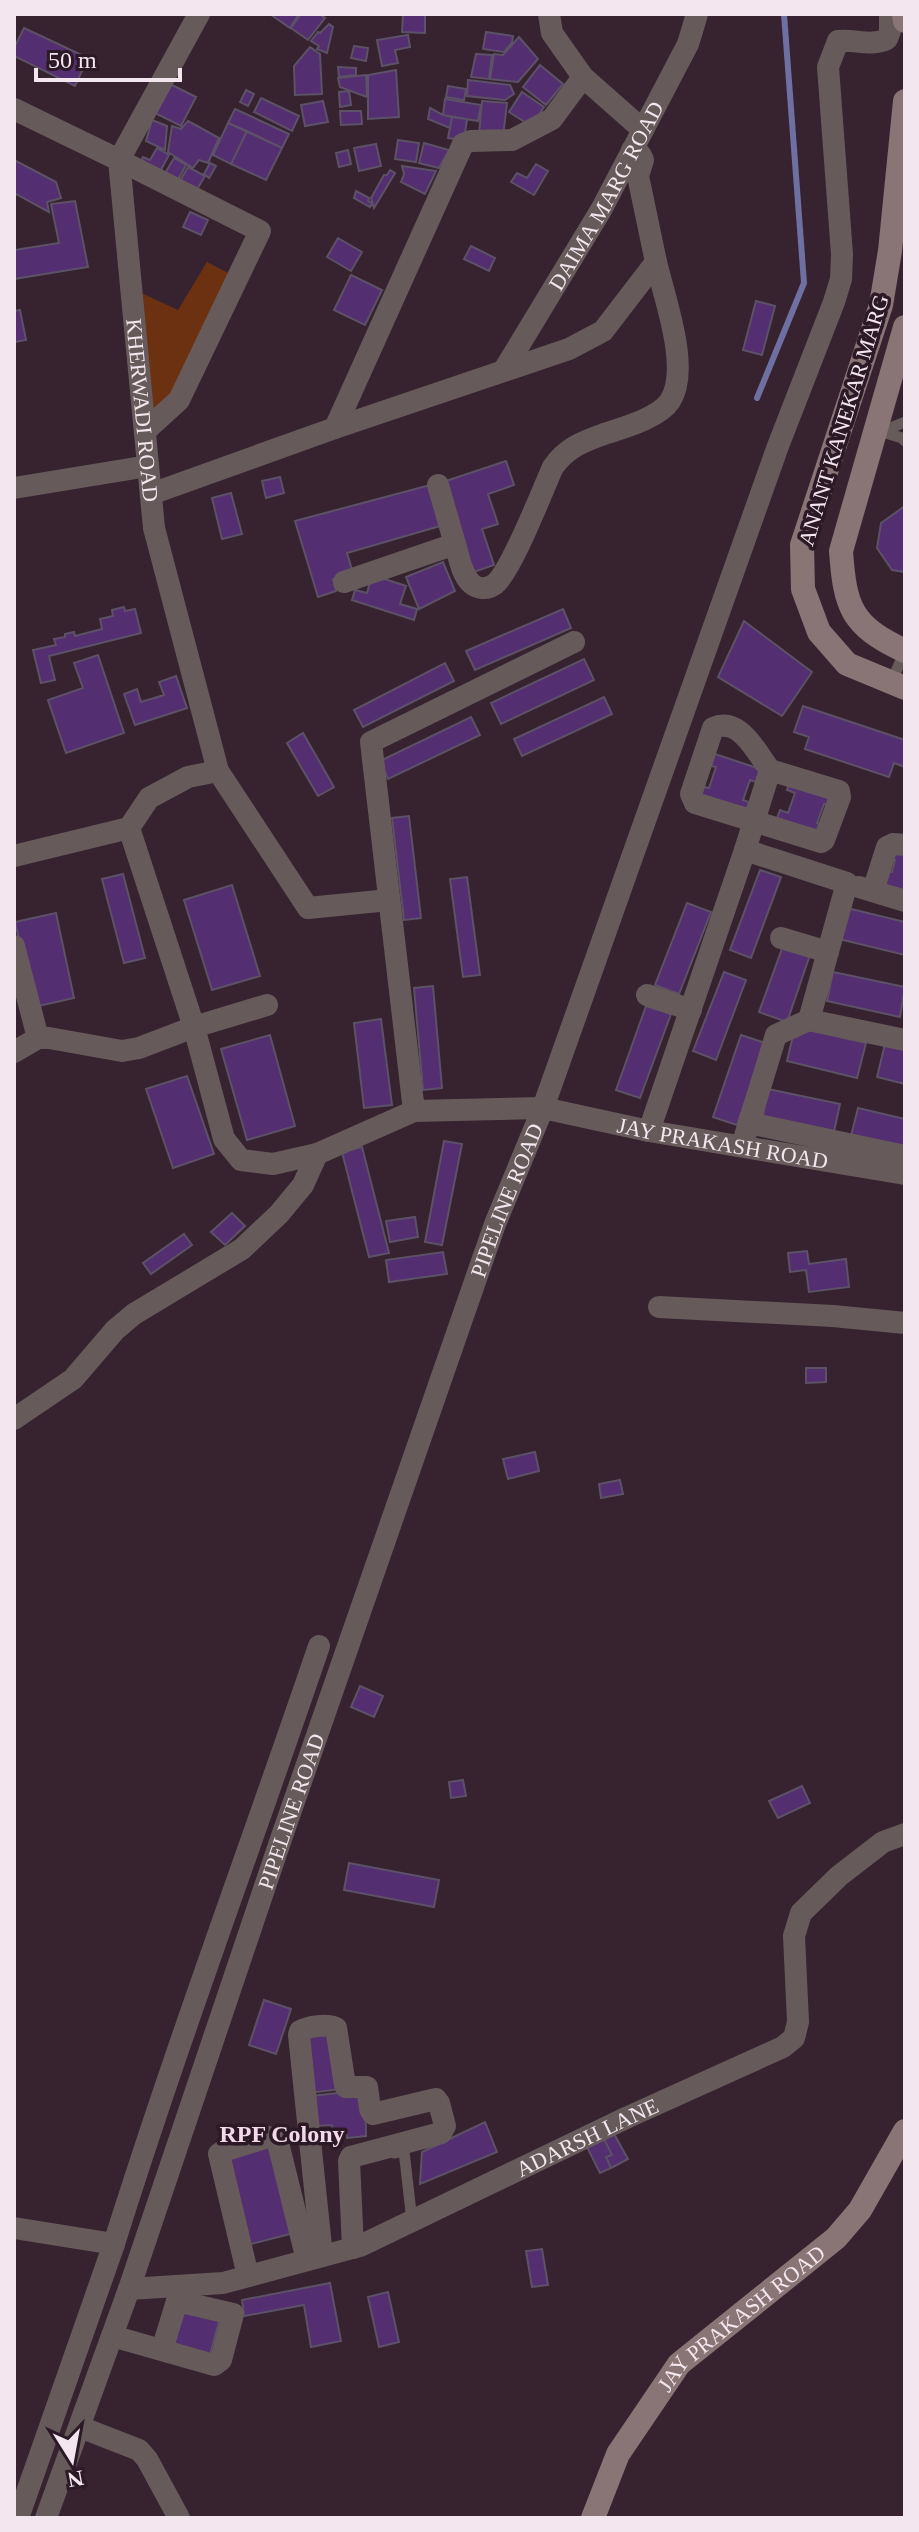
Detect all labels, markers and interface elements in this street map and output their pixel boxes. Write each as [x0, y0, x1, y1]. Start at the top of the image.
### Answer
scale bar [36, 32, 180, 82]
text: 50 m [48, 47, 97, 73]
street label: DAIMA MARG ROAD [543, 97, 669, 295]
street label: ANANT KANEKAR MARG [793, 292, 894, 549]
street label: KHERWADI ROAD [121, 317, 163, 503]
street label: JAY PRAKASH ROAD [615, 1112, 830, 1174]
street label: PIPELINE ROAD [465, 1120, 548, 1281]
street label: PIPELINE ROAD [253, 1730, 330, 1893]
street label: ADARSH LANE [512, 2093, 662, 2182]
district label: RPF Colony [219, 2121, 345, 2147]
street label: JAY PRAKASH ROAD [652, 2240, 830, 2396]
north arrow [32, 2420, 112, 2500]
text: N [65, 2465, 86, 2493]

